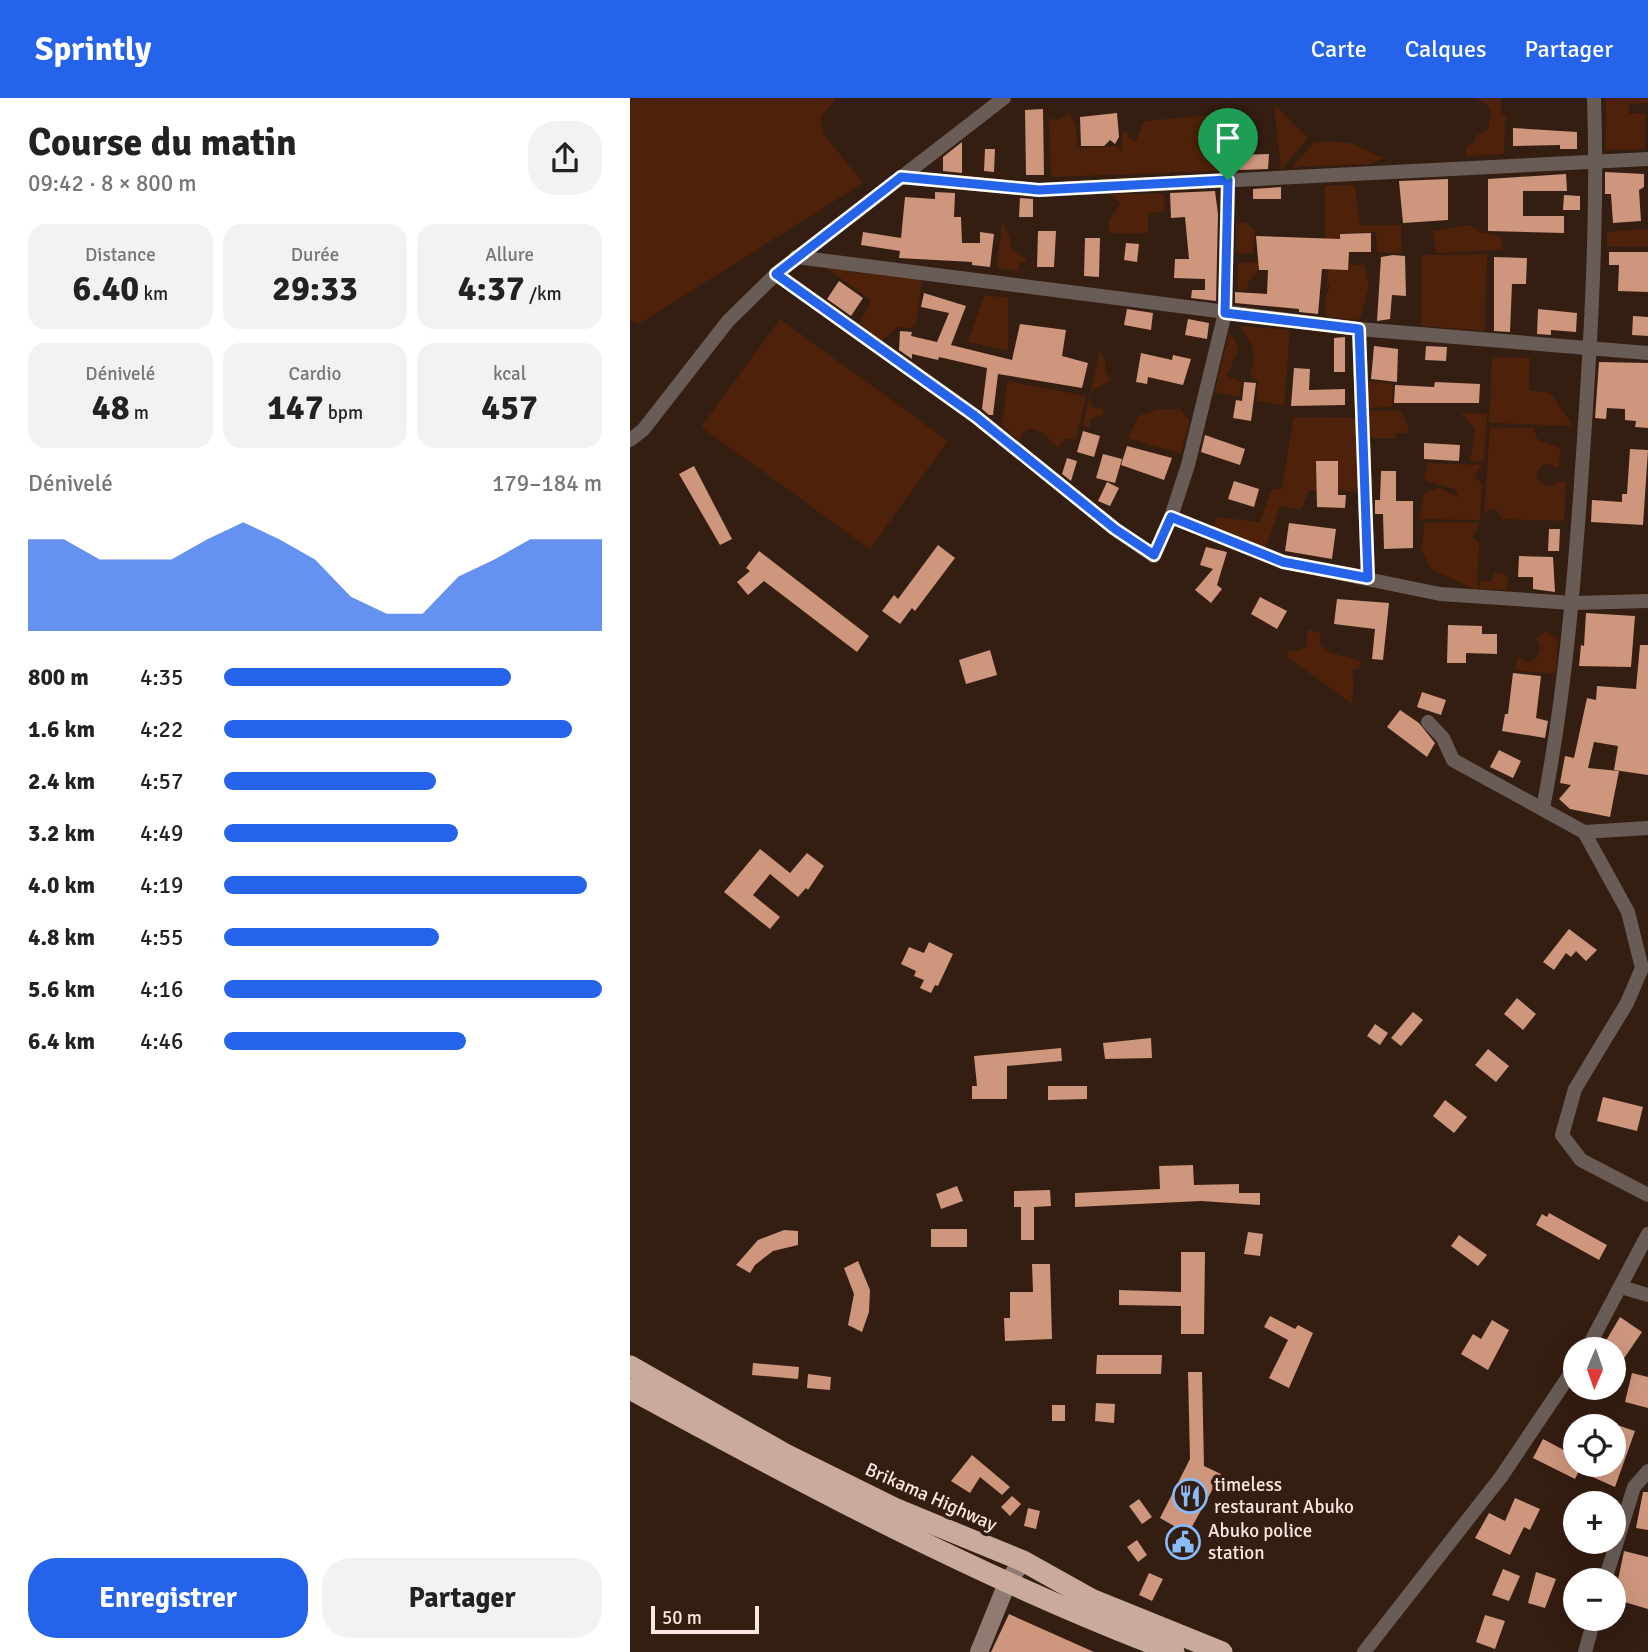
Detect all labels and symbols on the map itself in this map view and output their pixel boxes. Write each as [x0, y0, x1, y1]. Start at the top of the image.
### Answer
pin [1198, 108, 1258, 180]
north arrow [1563, 1337, 1626, 1400]
street label: Brikama Highway [861, 1457, 1001, 1537]
place label: timeless restaurant Abuko [1214, 1473, 1354, 1519]
restaurant icon: timeless restaurant Abuko [1171, 1477, 1209, 1515]
place label: Abuko police station [1208, 1519, 1312, 1565]
public building icon: Abuko police station [1164, 1523, 1202, 1561]
scale bar [651, 1603, 760, 1635]

